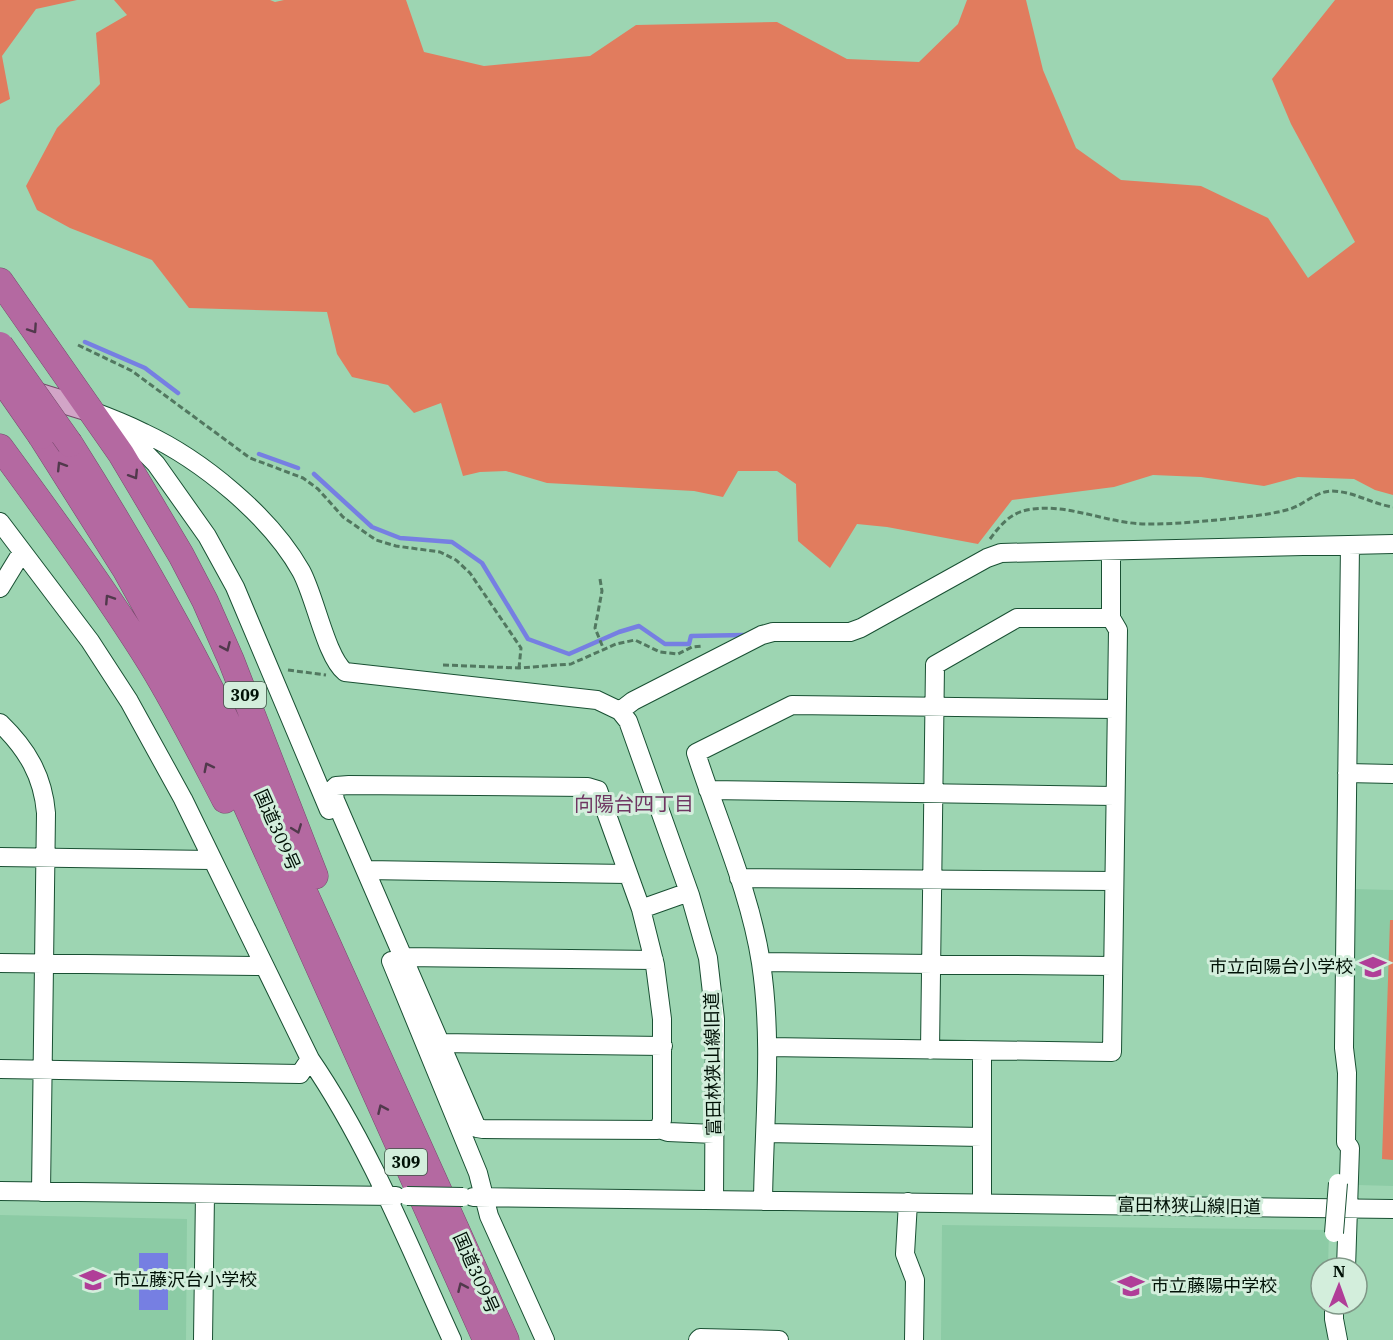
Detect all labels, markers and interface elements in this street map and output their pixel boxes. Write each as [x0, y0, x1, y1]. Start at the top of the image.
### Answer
one-way arrow [26, 322, 37, 333]
one-way arrow [57, 462, 68, 473]
one-way arrow [127, 469, 139, 479]
one-way arrow [105, 595, 116, 606]
one-way arrow [218, 641, 230, 652]
road number: 309 [224, 682, 266, 708]
one-way arrow [204, 763, 215, 774]
street label: 国道309号 [249, 786, 306, 874]
district label: 向陽台四丁目 [574, 790, 694, 817]
one-way arrow [289, 823, 302, 833]
school or university icon: 市立向陽台小学校 [1358, 952, 1388, 982]
place label: 市立向陽台小学校 [1209, 955, 1353, 978]
street label: 富田林狭山線旧道 [700, 992, 725, 1136]
one-way arrow [377, 1104, 389, 1115]
road number: 309 [385, 1149, 427, 1175]
street label: 富田林狭山線旧道 [1117, 1193, 1261, 1218]
street label: 国道309号 [448, 1229, 505, 1317]
north arrow [1309, 1256, 1369, 1316]
text: N [1333, 1261, 1346, 1281]
school or university icon: 市立藤沢台小学校 [78, 1265, 108, 1295]
place label: 市立藤沢台小学校 [113, 1268, 257, 1291]
school or university icon: 市立藤陽中学校 [1116, 1271, 1146, 1301]
place label: 市立藤陽中学校 [1151, 1274, 1277, 1297]
one-way arrow [457, 1282, 469, 1293]

